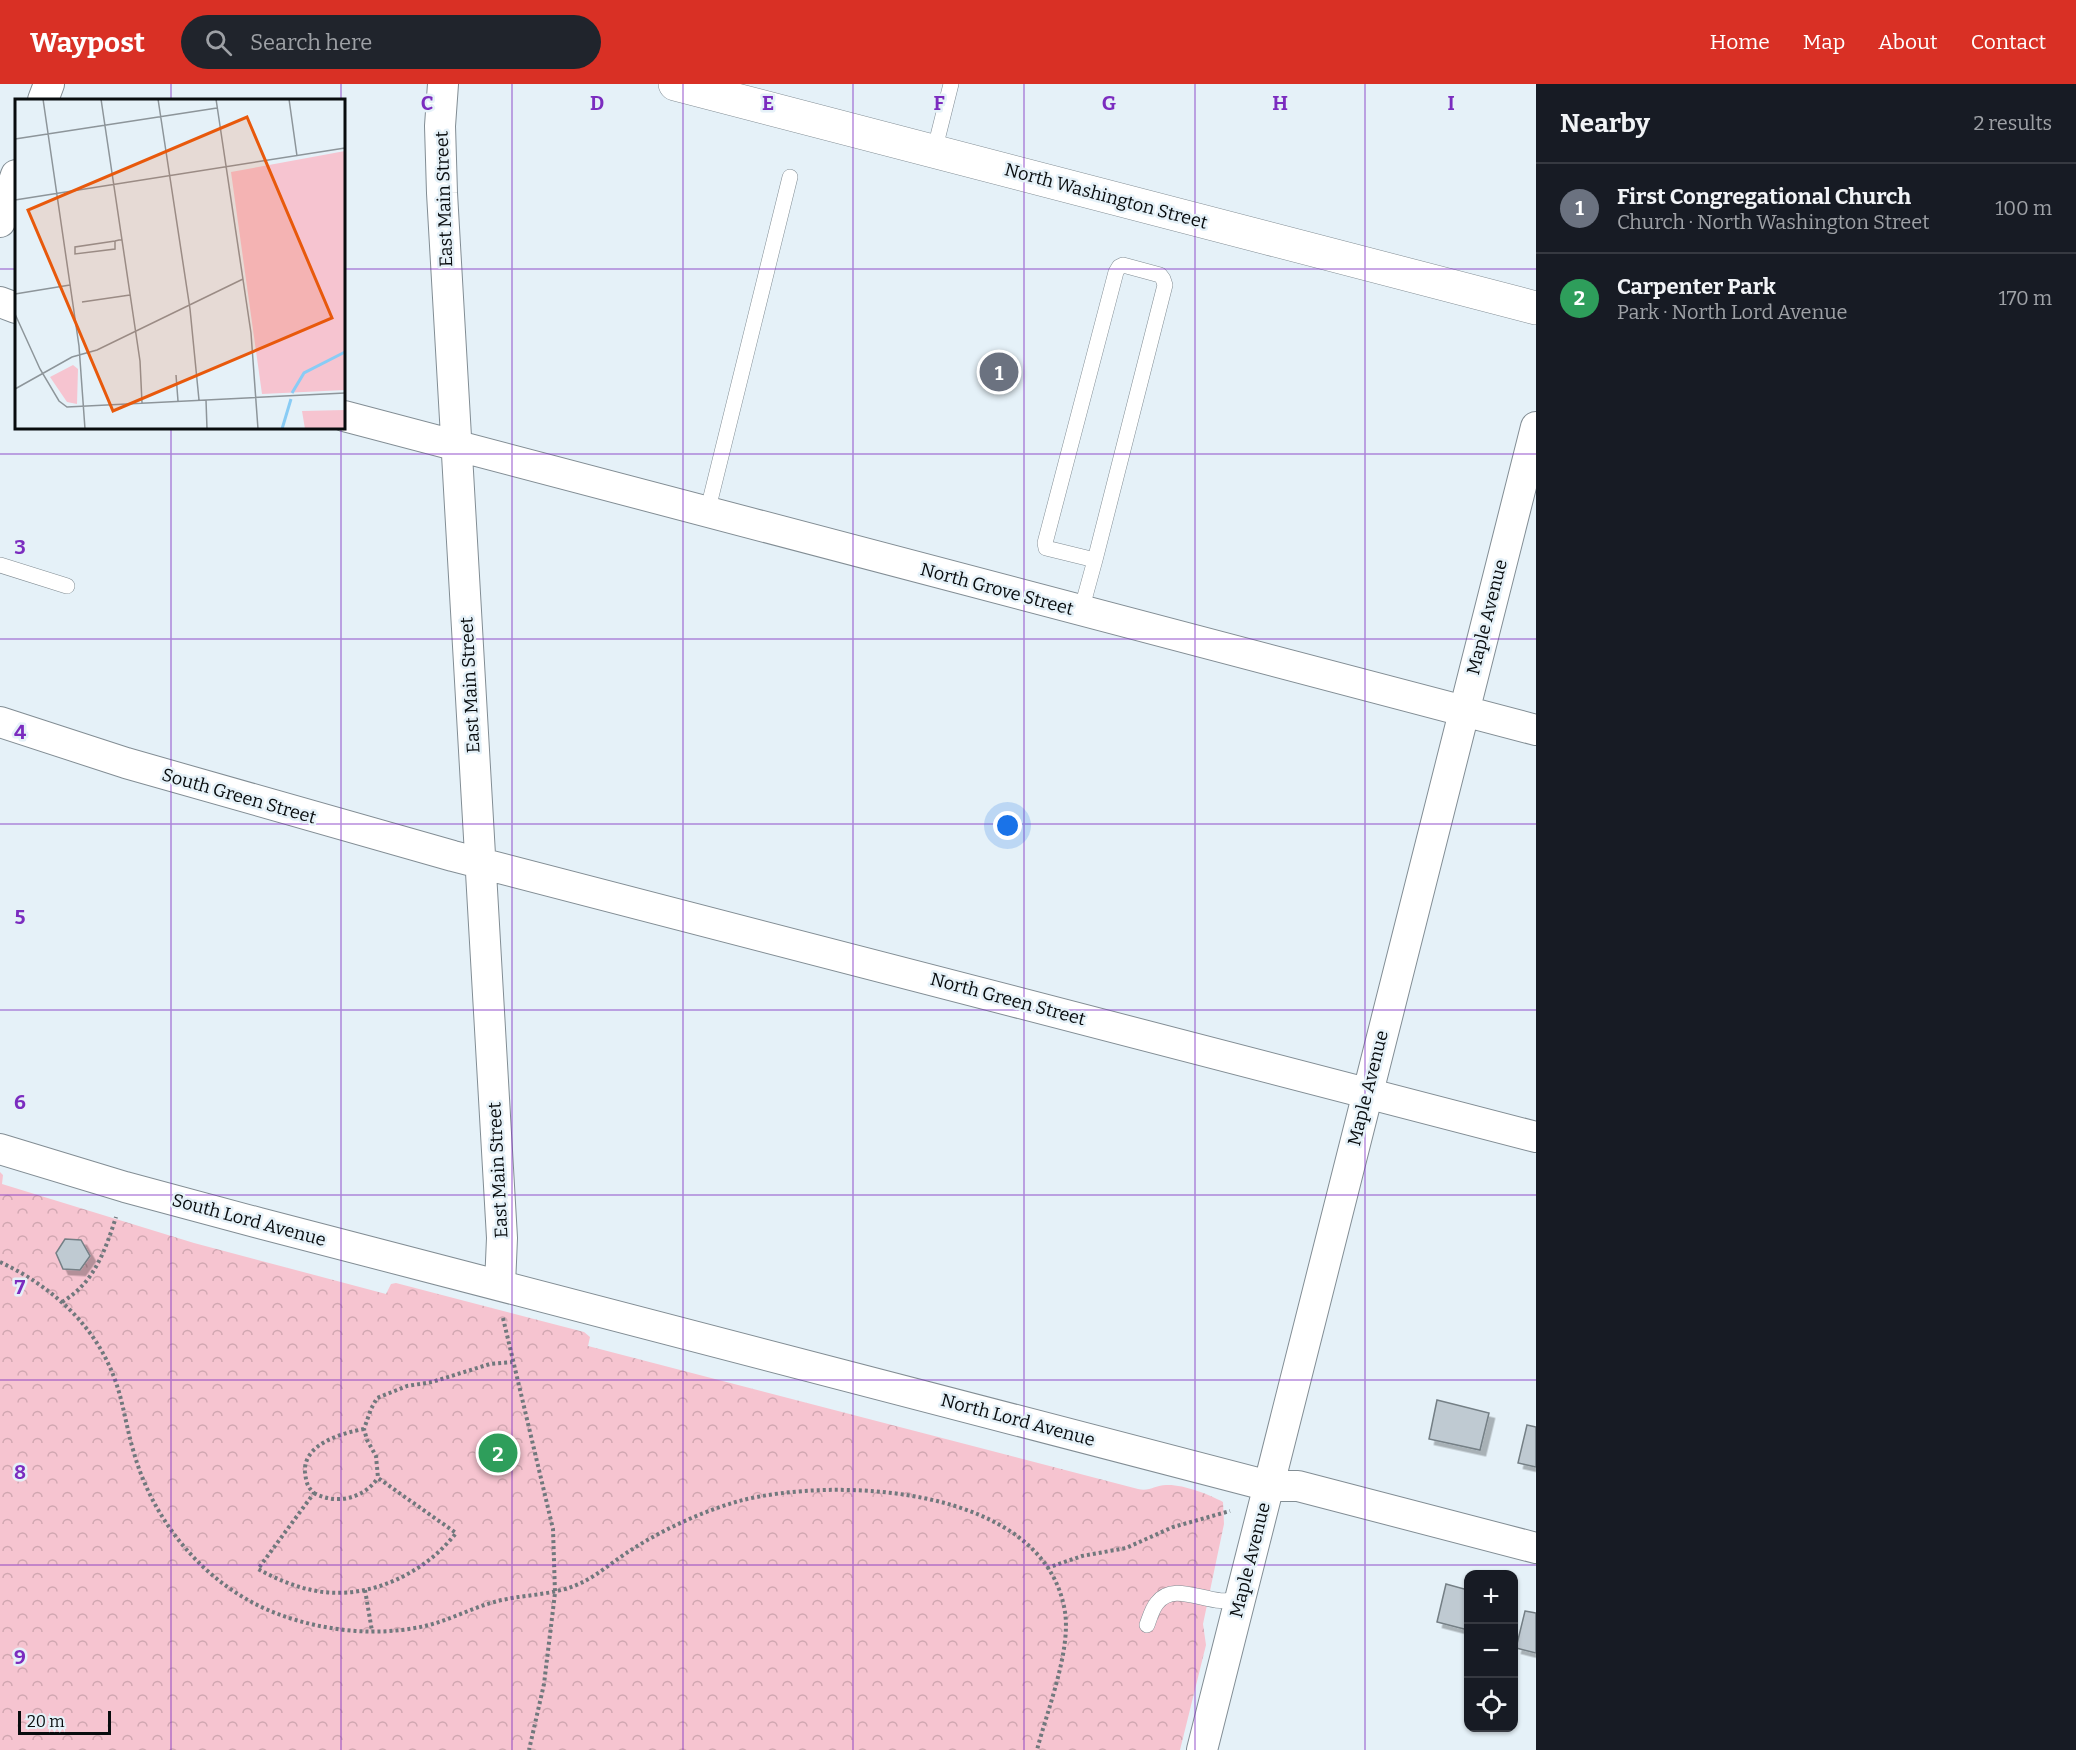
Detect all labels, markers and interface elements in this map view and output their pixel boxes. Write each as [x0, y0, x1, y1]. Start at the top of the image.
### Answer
search box [181, 15, 601, 69]
text: Waypost [30, 26, 145, 59]
icon: search [202, 26, 235, 59]
text: Search here [250, 29, 372, 56]
text: Home [1710, 29, 1770, 55]
text: Map [1803, 29, 1845, 55]
text: About [1878, 29, 1938, 55]
text: Contact [1971, 29, 2046, 55]
text: C [421, 91, 433, 115]
text: D [590, 91, 604, 115]
text: E [762, 91, 774, 115]
text: F [933, 91, 945, 115]
text: G [1102, 91, 1116, 115]
text: H [1272, 91, 1288, 115]
text: I [1447, 91, 1455, 115]
inset map [15, 99, 345, 429]
text: Nearby [1560, 108, 1650, 139]
text: 2 results [1973, 111, 2052, 135]
street label: East Main Street [431, 130, 457, 267]
street label: North Washington Street [1002, 158, 1210, 234]
text: First Congregational Church [1617, 183, 1911, 210]
text: 1 [1575, 196, 1584, 220]
text: 100 m [1995, 196, 2052, 220]
text: Church · North Washington Street [1617, 210, 1929, 234]
text: Carpenter Park [1617, 273, 1776, 300]
text: 2 [1574, 286, 1585, 310]
text: 170 m [1999, 286, 2052, 310]
text: Park · North Lord Avenue [1617, 300, 1848, 324]
pin: 1 [980, 350, 1018, 394]
text: 3 [14, 535, 26, 559]
street label: Maple Avenue [1462, 557, 1512, 677]
street label: North Grove Street [918, 558, 1076, 620]
street label: East Main Street [455, 616, 485, 754]
text: 4 [14, 720, 26, 744]
street label: South Green Street [159, 763, 319, 829]
your location [993, 811, 1022, 840]
text: 5 [15, 905, 26, 929]
street label: North Green Street [928, 968, 1088, 1030]
street label: Maple Avenue [1343, 1028, 1393, 1148]
text: 6 [14, 1090, 26, 1114]
street label: East Main Street [483, 1101, 513, 1239]
street label: South Lord Avenue [170, 1189, 328, 1251]
text: 7 [15, 1275, 26, 1299]
street label: North Lord Avenue [939, 1389, 1097, 1451]
pin: 2 [478, 1430, 518, 1476]
text: 8 [14, 1460, 26, 1484]
street label: Maple Avenue [1225, 1500, 1275, 1620]
map controls [1464, 1570, 1518, 1732]
button: + [1464, 1570, 1518, 1624]
button: − [1464, 1624, 1518, 1678]
text: 9 [14, 1645, 26, 1669]
button: locate [1464, 1678, 1518, 1732]
scale bar [18, 1708, 111, 1736]
text: 20 m [27, 1712, 64, 1731]

